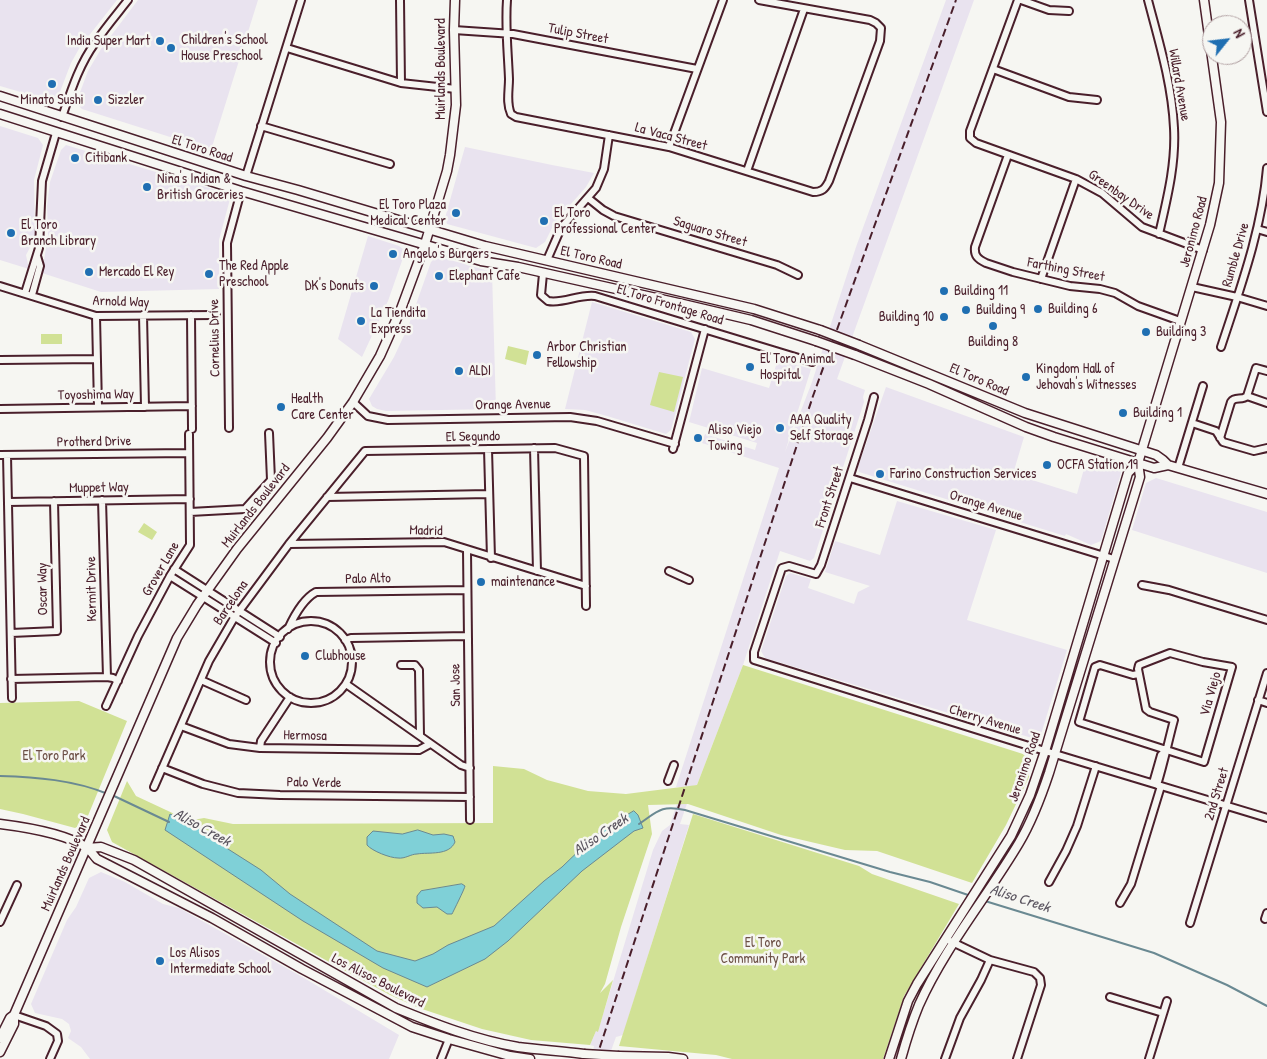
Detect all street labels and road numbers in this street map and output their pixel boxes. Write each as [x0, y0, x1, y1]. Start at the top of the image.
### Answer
street label: Muirlands Boulevard [433, 18, 449, 120]
street label: Tulip Street [547, 20, 609, 48]
street label: Willard Avenue [1164, 48, 1194, 122]
street label: La Vaca Street [633, 119, 709, 155]
street label: El Toro Road [170, 131, 234, 167]
street label: Greenbay Drive [1085, 166, 1157, 224]
street label: Jeronimo Road [1176, 195, 1212, 269]
street label: Saguaro Street [671, 213, 749, 251]
street label: Rumble Drive [1219, 221, 1253, 289]
street label: El Toro Road [559, 243, 623, 273]
street label: Farthing Street [1026, 254, 1106, 286]
street label: El Toro Frontage Road [615, 281, 725, 329]
street label: Arnold Way [92, 293, 150, 311]
street label: Cornelius Drive [206, 299, 224, 377]
street label: El Toro Road [947, 360, 1011, 400]
street label: Toyoshima Way [58, 386, 134, 404]
street label: Orange Avenue [475, 396, 551, 414]
street label: El Segundo [446, 428, 500, 446]
street label: Protherd Drive [57, 433, 131, 451]
street label: Muirlands Boulevard [218, 461, 294, 551]
street label: Front Street [812, 464, 848, 530]
street label: Muppet Way [69, 479, 129, 497]
street label: Orange Avenue [947, 487, 1025, 525]
street label: Madrid [409, 522, 443, 540]
street label: Grover Lane [139, 539, 183, 599]
street label: Kermit Drive [83, 556, 101, 622]
street label: Oscar Way [34, 562, 52, 616]
street label: Palo Alto [345, 570, 391, 588]
street label: Barcelona [210, 578, 252, 628]
street label: San Jose [447, 663, 465, 707]
street label: Via Viejo [1197, 670, 1225, 718]
street label: Cherry Avenue [947, 701, 1023, 739]
street label: Hermosa [283, 727, 327, 745]
street label: Jeronimo Road [1005, 730, 1045, 804]
street label: 2nd Street [1201, 766, 1233, 822]
street label: Palo Verde [287, 774, 341, 792]
street label: Muirlands Boulevard [38, 814, 94, 914]
street label: Los Alisos Boulevard [329, 950, 427, 1012]

